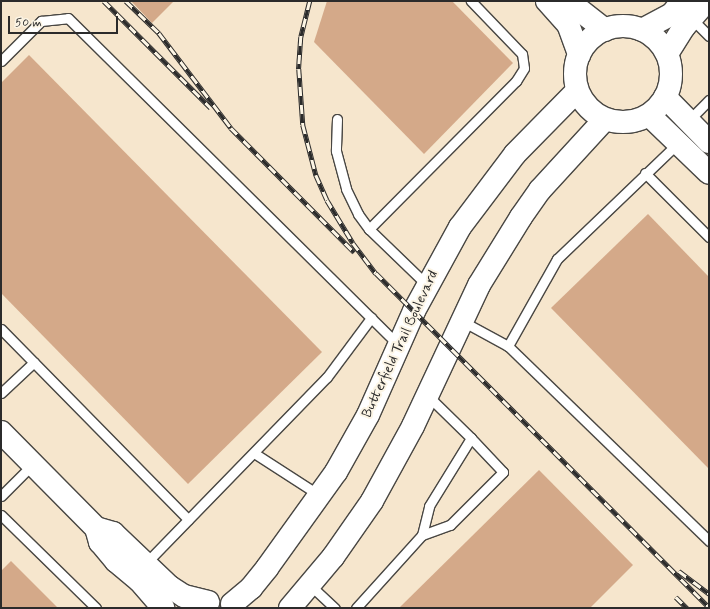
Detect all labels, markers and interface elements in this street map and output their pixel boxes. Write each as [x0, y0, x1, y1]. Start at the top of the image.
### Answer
scale bar [10, 8, 120, 34]
text: 50 m [15, 15, 42, 31]
street label: Butterfield Trail Boulevard [360, 270, 440, 418]

